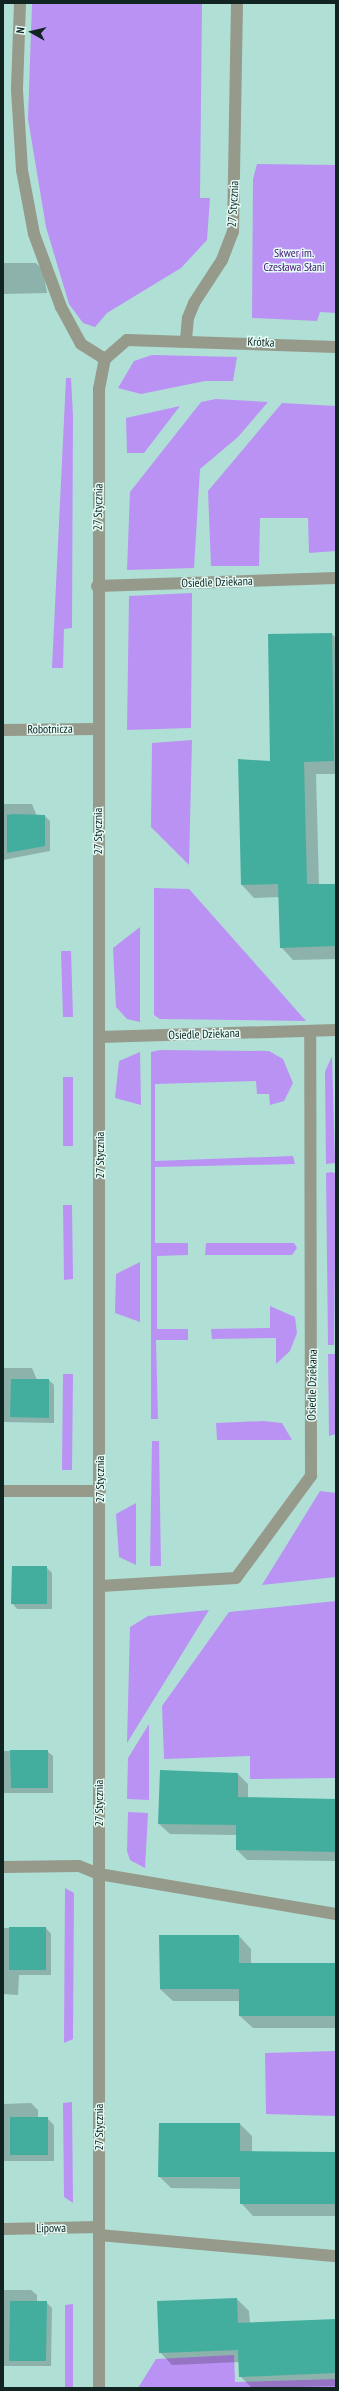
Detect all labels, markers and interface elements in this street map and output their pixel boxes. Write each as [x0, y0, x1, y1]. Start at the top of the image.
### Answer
north arrow [12, 12, 52, 52]
text: N [13, 26, 27, 34]
street label: 27 Stycznia [225, 180, 241, 228]
park label: Skwer im. Czesława Słani [263, 246, 325, 274]
street label: Krótka [247, 334, 275, 350]
street label: 27 Stycznia [90, 483, 106, 531]
street label: Osiedle Dziekana [181, 574, 253, 590]
street label: Robotnicza [27, 721, 73, 737]
street label: 27 Stycznia [91, 807, 105, 855]
street label: Osiedle Dziekana [168, 1026, 240, 1042]
street label: 27 Stycznia [93, 1131, 107, 1179]
street label: Osiedle Dziekana [304, 1349, 320, 1421]
street label: 27 Stycznia [93, 1455, 107, 1503]
street label: 27 Stycznia [92, 1779, 106, 1827]
street label: 27 Stycznia [92, 2103, 106, 2151]
street label: Lipowa [36, 2221, 66, 2235]

